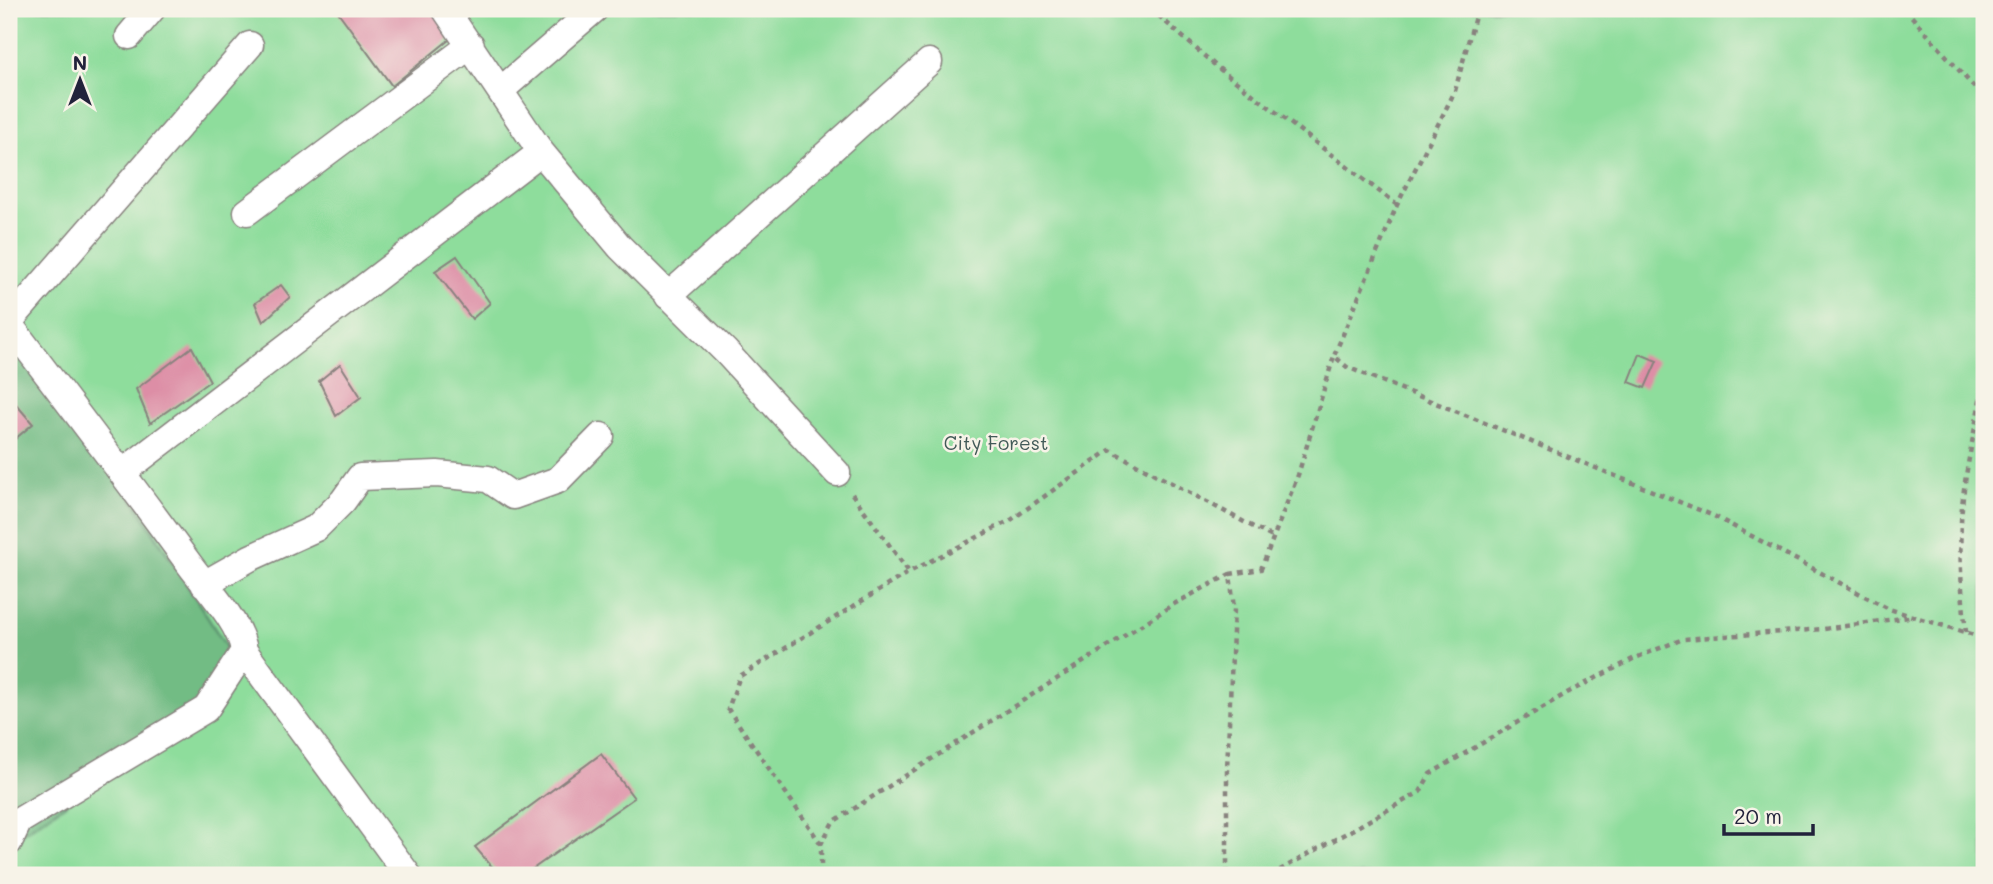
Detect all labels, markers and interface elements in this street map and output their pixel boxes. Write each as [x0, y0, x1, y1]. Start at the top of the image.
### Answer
north arrow [46, 46, 116, 116]
text: N [73, 50, 87, 75]
park label: City Forest [944, 430, 1048, 455]
scale bar [1724, 793, 1813, 837]
text: 20 m [1734, 802, 1782, 829]

